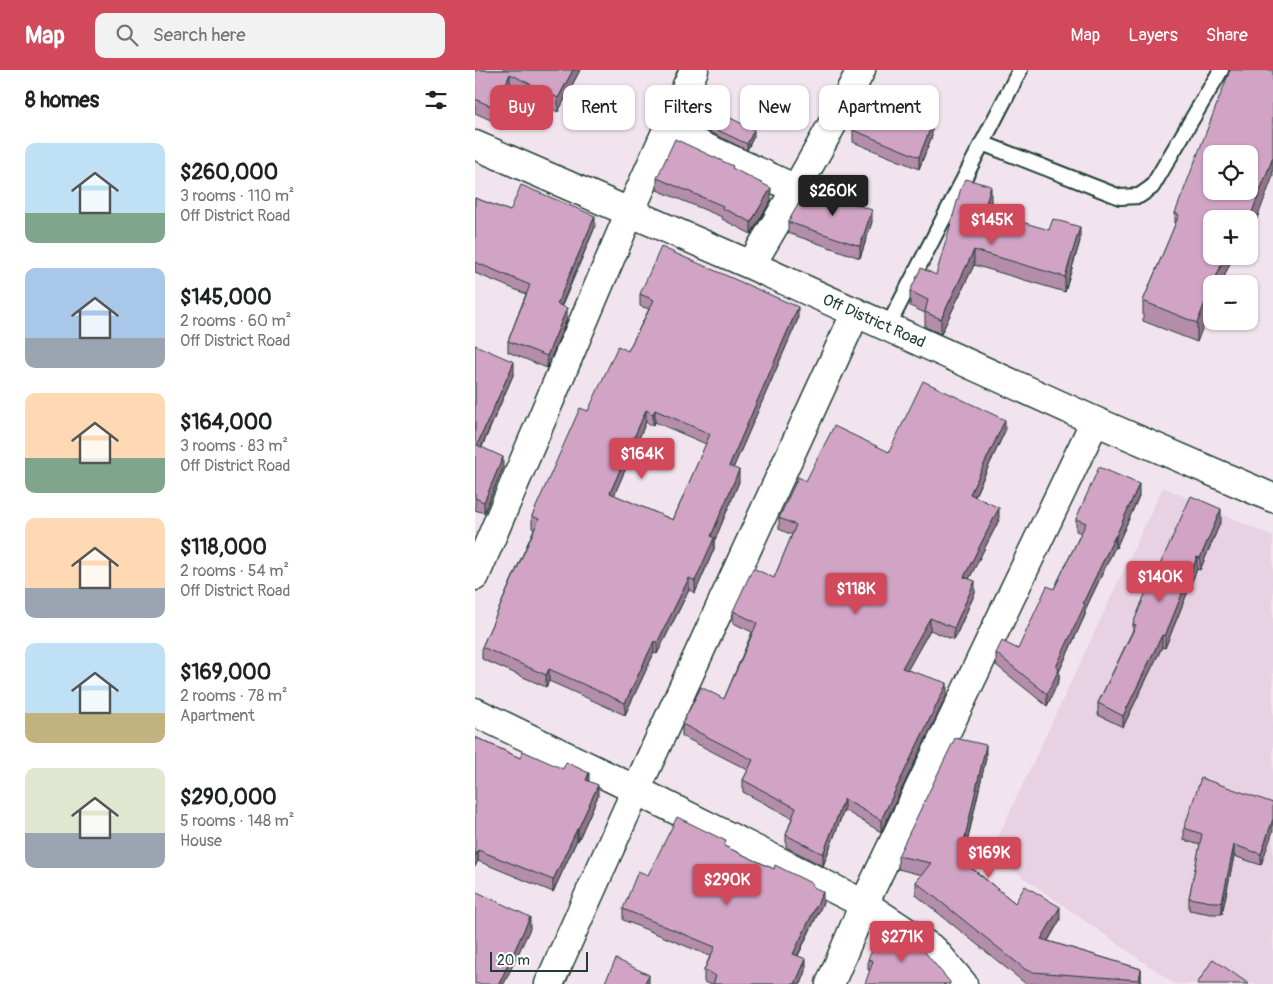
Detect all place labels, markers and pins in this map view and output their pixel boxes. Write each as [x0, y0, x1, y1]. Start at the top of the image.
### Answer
pin: $260K [798, 174, 868, 217]
pin: $145K [957, 204, 1027, 246]
pin: $164K [607, 438, 677, 480]
pin: $140K [1125, 560, 1195, 603]
pin: $118K [821, 572, 891, 615]
pin: $169K [954, 836, 1024, 879]
pin: $290K [692, 864, 762, 906]
pin: $271K [867, 920, 937, 963]

